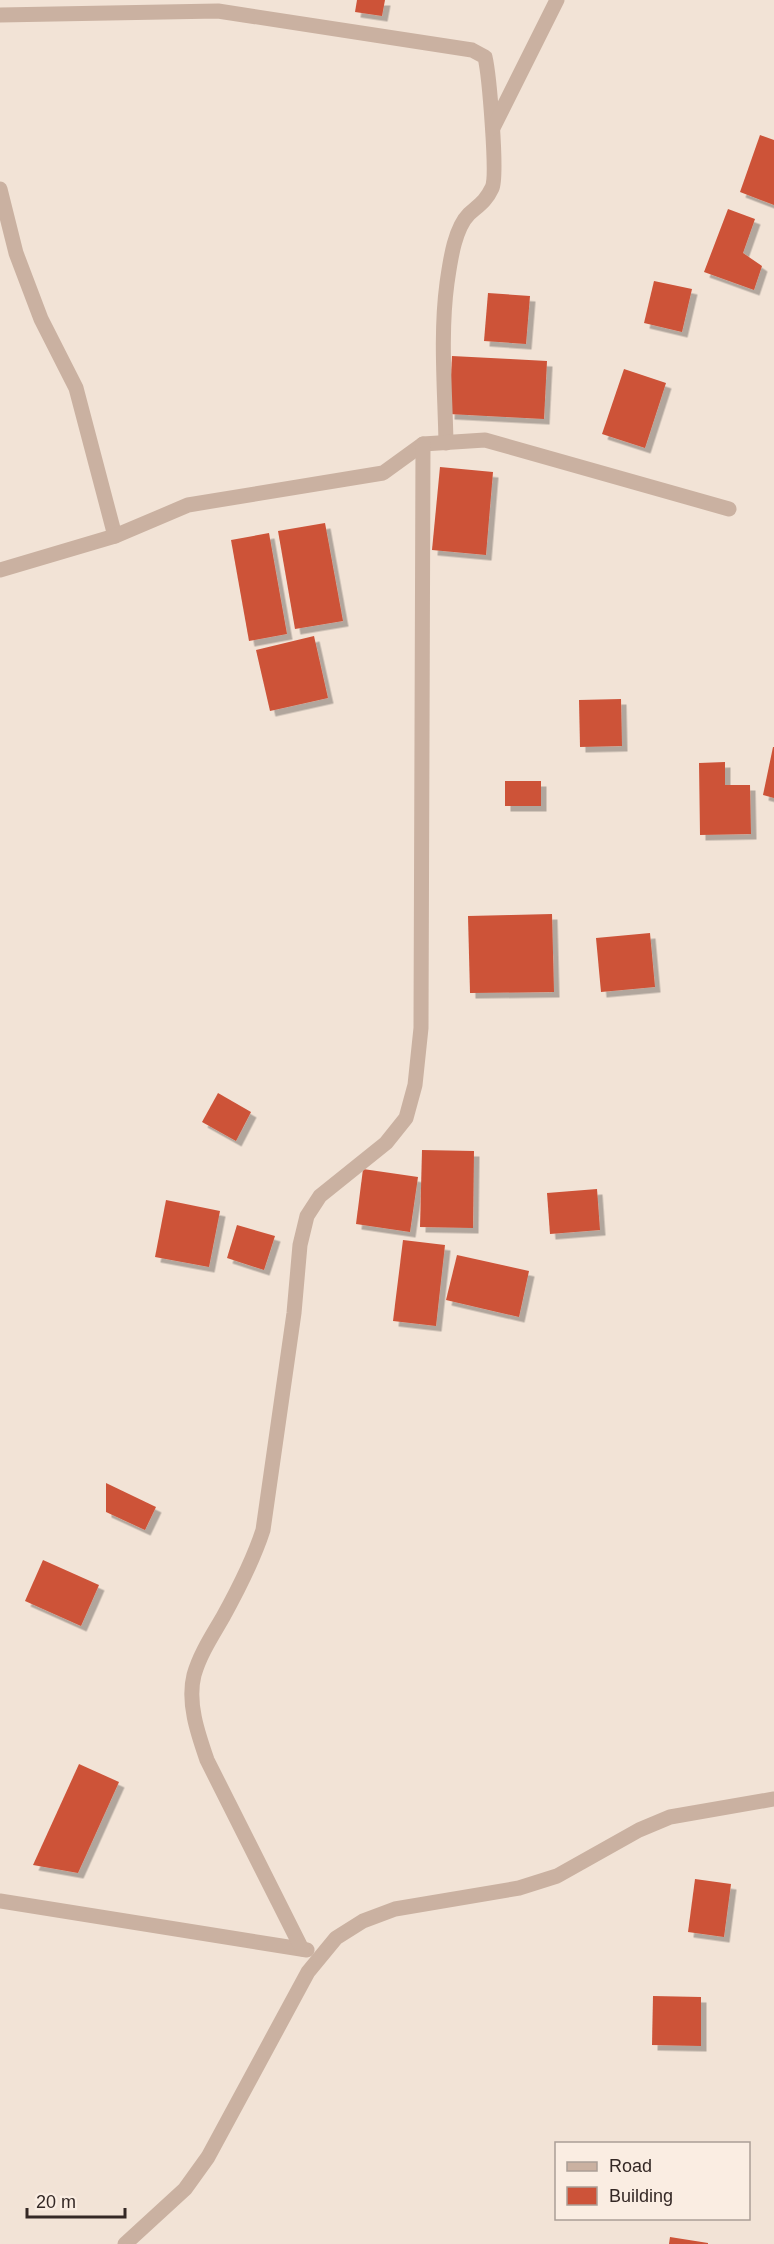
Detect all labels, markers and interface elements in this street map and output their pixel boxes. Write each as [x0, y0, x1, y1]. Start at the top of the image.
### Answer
legend [555, 2142, 750, 2220]
text: Road [609, 2156, 652, 2176]
scale bar [27, 2181, 124, 2219]
text: Building [609, 2186, 673, 2206]
text: 20 m [36, 2192, 76, 2212]

